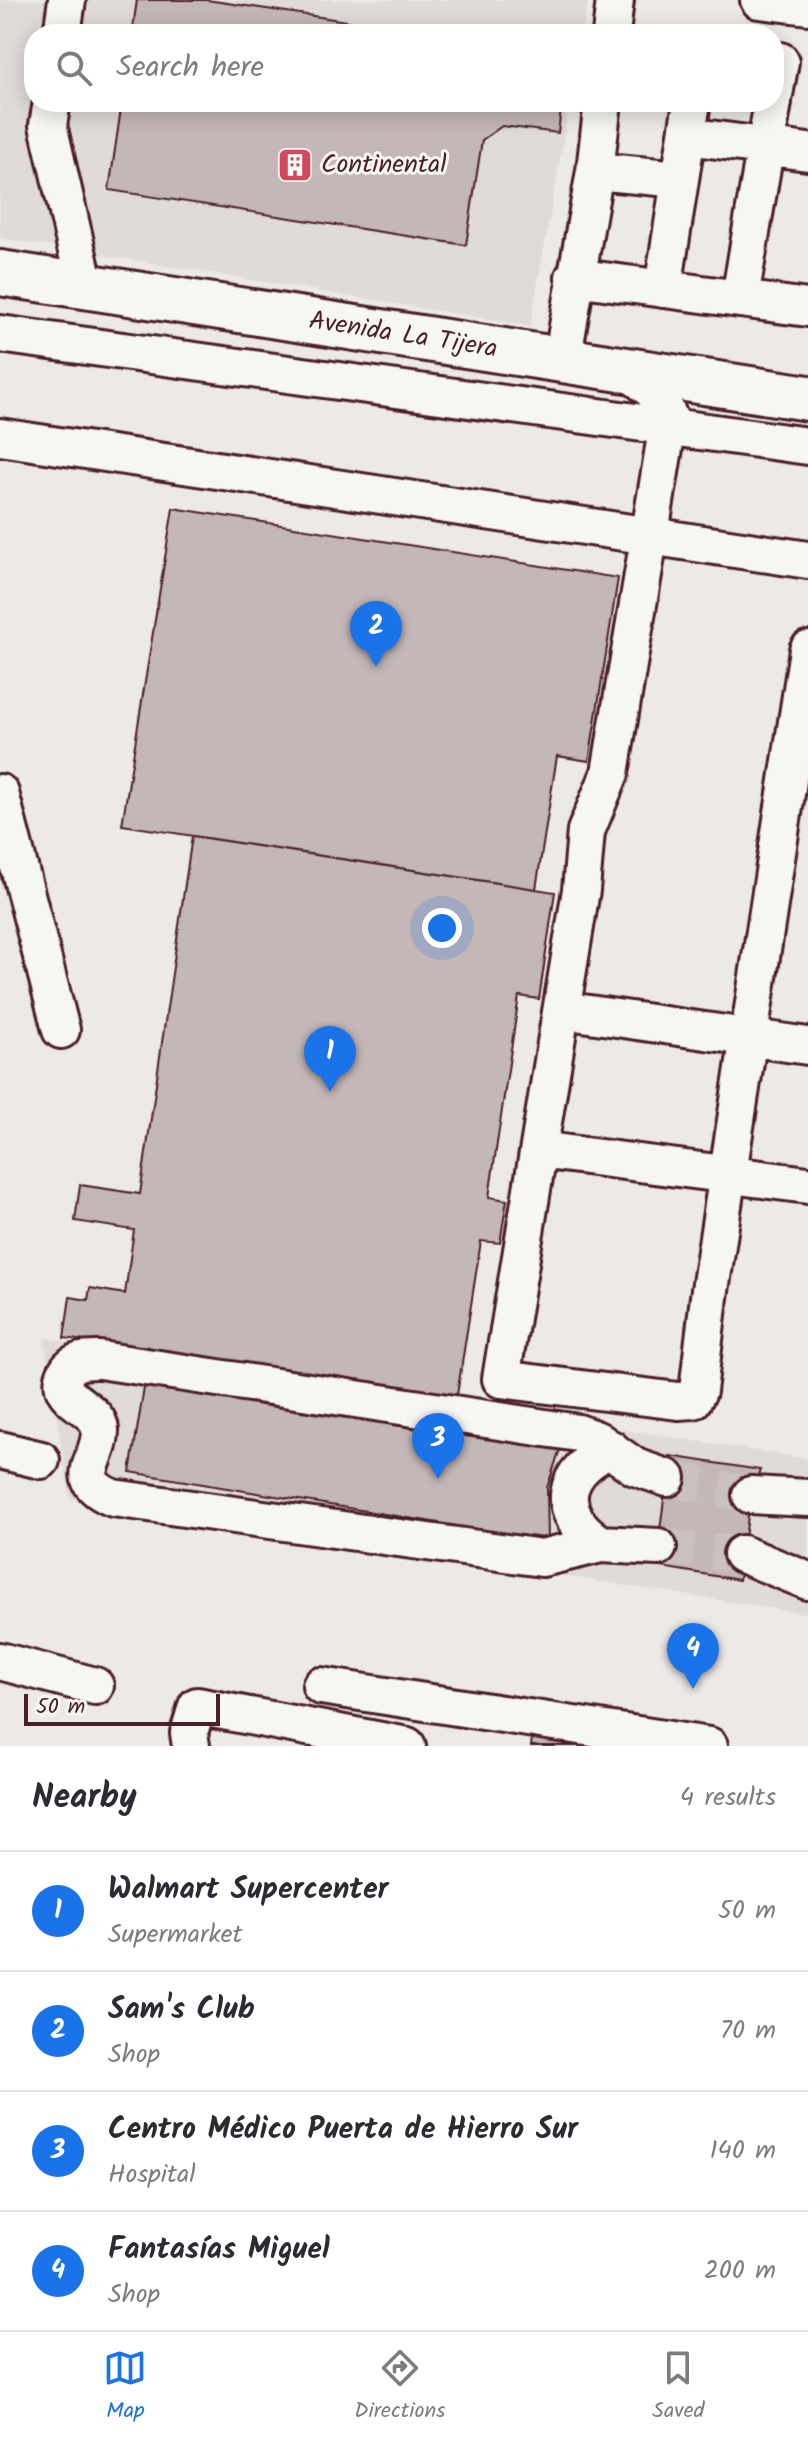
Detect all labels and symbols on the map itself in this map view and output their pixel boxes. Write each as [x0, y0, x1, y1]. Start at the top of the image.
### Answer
place label: Continental [321, 144, 447, 186]
building icon: Continental [276, 146, 314, 184]
street label: Avenida La Tijera [306, 300, 500, 371]
pin: 2 [350, 601, 402, 667]
your location [422, 908, 462, 948]
pin: 1 [304, 1026, 356, 1092]
pin: 3 [412, 1413, 464, 1479]
pin: 4 [667, 1623, 719, 1689]
scale bar [24, 1690, 220, 1726]

